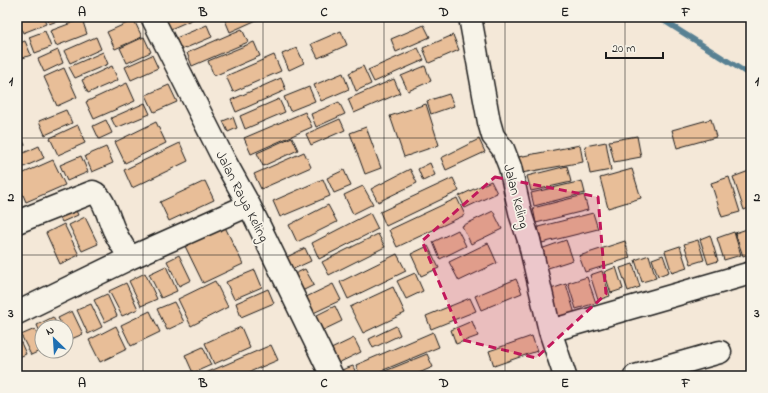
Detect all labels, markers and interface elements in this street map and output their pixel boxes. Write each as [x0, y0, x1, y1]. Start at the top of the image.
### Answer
text: A [78, 3, 86, 22]
text: B [198, 3, 208, 22]
text: C [320, 3, 328, 22]
text: D [438, 3, 449, 22]
text: E [561, 3, 569, 22]
text: F [681, 3, 691, 22]
scale bar [606, 34, 663, 60]
text: 20 m [612, 40, 635, 58]
text: 1 [9, 72, 14, 91]
text: 1 [755, 72, 760, 91]
street label: Jalan Raya Keling [209, 147, 274, 246]
street label: Jalan Keling [496, 162, 534, 231]
text: 2 [7, 188, 15, 207]
text: 2 [753, 188, 761, 207]
text: 3 [7, 304, 14, 323]
text: 3 [753, 304, 760, 323]
north arrow [34, 319, 74, 359]
text: N [43, 322, 57, 340]
text: A [78, 374, 86, 393]
text: B [198, 374, 208, 393]
text: C [320, 374, 328, 393]
text: D [438, 374, 449, 393]
text: E [561, 374, 569, 393]
text: F [681, 374, 691, 393]

